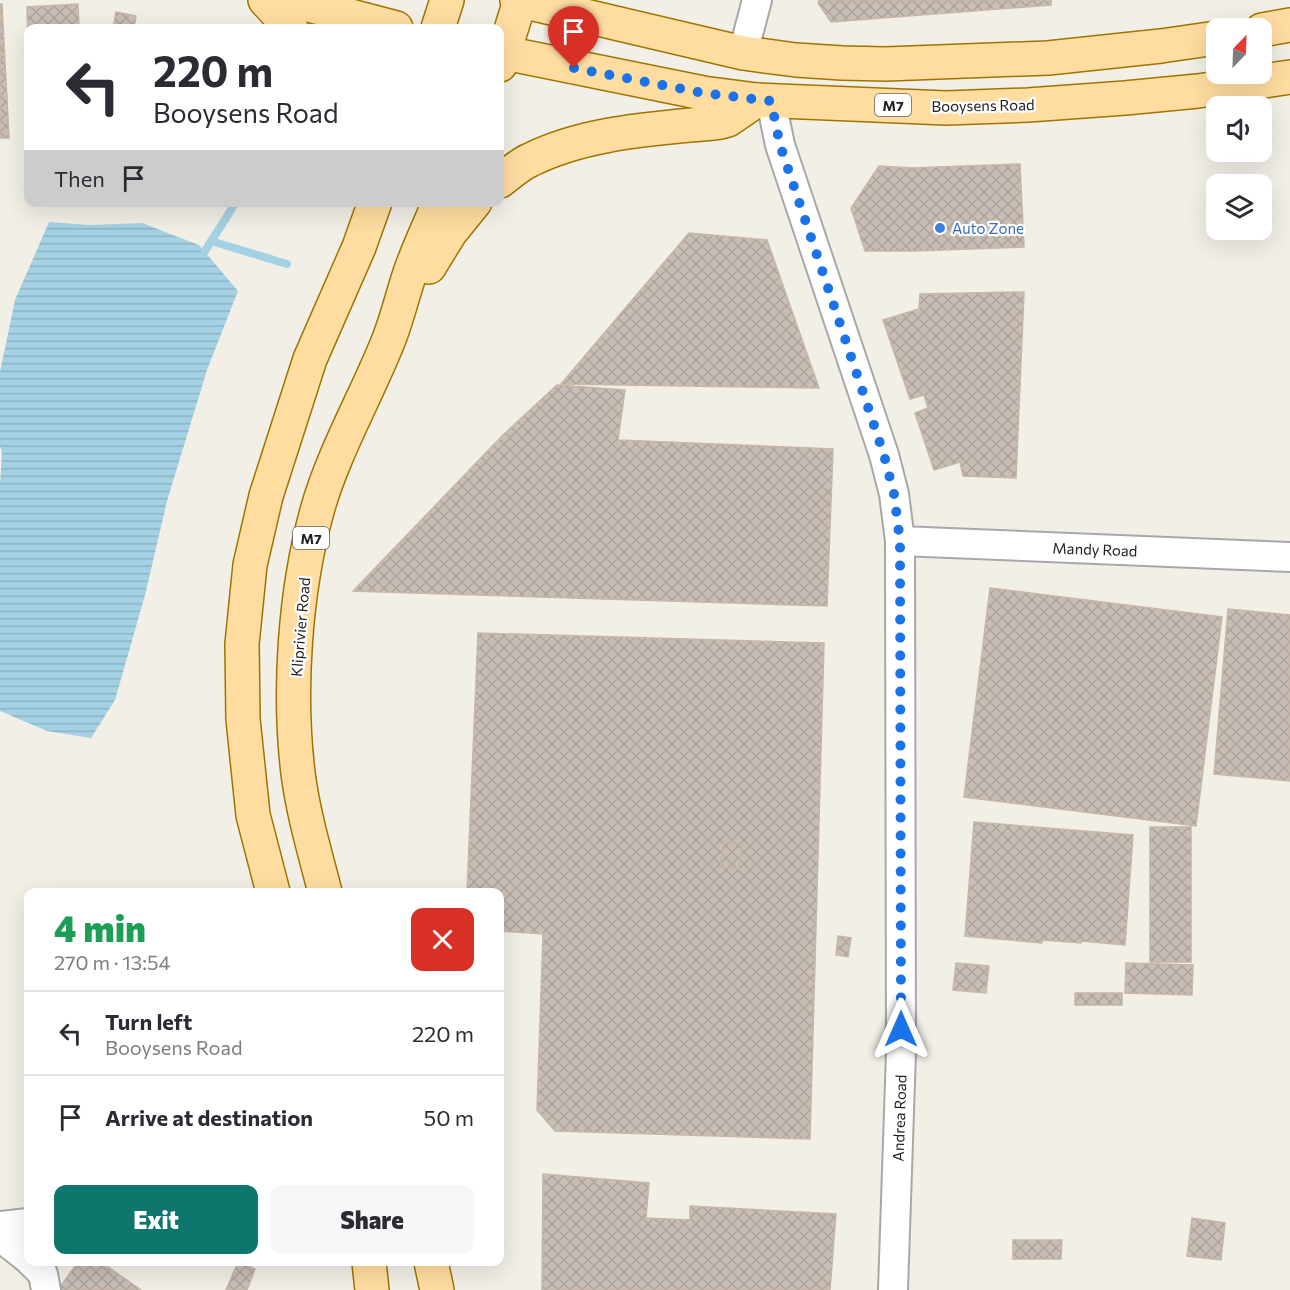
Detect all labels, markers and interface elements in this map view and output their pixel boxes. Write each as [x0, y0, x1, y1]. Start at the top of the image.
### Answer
pin [548, 6, 599, 68]
icon: arrive [557, 15, 590, 48]
north arrow [1206, 18, 1272, 84]
map controls [1206, 18, 1272, 240]
text: 220 m [153, 44, 273, 96]
icon: left [54, 48, 132, 126]
road number: M7 [875, 94, 911, 116]
street label: Booysens Road [931, 95, 1035, 115]
text: Booysens Road [153, 96, 339, 129]
button: sound [1206, 96, 1272, 162]
icon: arrive [117, 162, 150, 195]
text: Then [54, 165, 105, 192]
button: layers [1206, 174, 1272, 240]
place label: Auto Zone [952, 219, 1024, 237]
marker: Auto Zone [933, 221, 947, 235]
road number: M7 [293, 527, 329, 549]
street label: Mandy Road [1052, 539, 1138, 559]
street label: Kliprivier Road [287, 576, 313, 678]
text: 4 min [54, 905, 146, 949]
button: close [411, 908, 474, 971]
text: 270 m · 13:54 [54, 950, 170, 974]
position arrow [869, 997, 933, 1061]
text: Turn left [105, 1008, 192, 1035]
icon: left [54, 1017, 87, 1050]
text: 220 m [412, 1020, 474, 1047]
text: Booysens Road [105, 1035, 242, 1059]
street label: Andrea Road [888, 1074, 910, 1162]
icon: arrive [54, 1101, 87, 1134]
text: Arrive at destination [105, 1104, 313, 1131]
text: 50 m [424, 1104, 474, 1131]
button: Exit [54, 1185, 258, 1254]
button: Share [270, 1185, 474, 1254]

